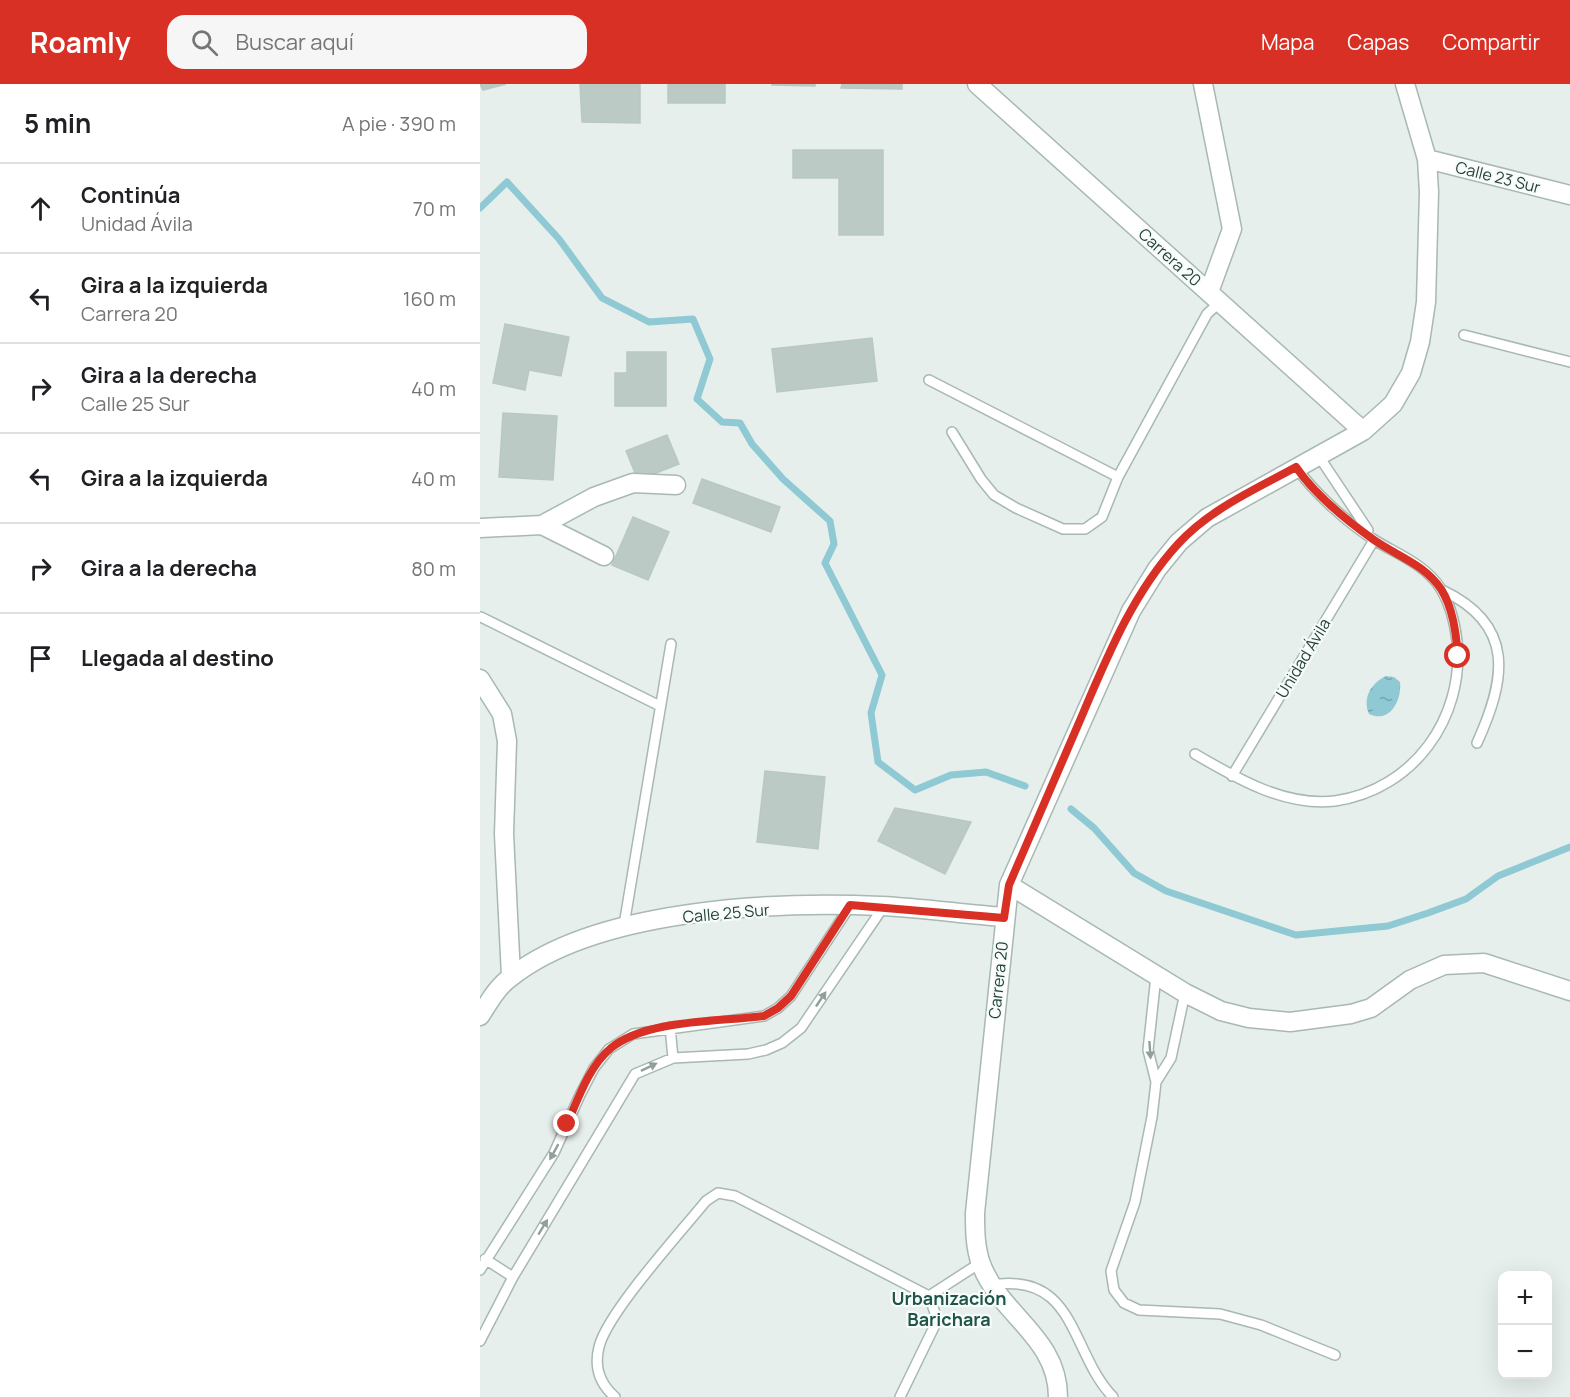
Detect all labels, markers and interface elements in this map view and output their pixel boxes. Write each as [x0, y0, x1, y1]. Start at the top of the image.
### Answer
search box [167, 15, 587, 69]
text: Roamly [30, 23, 131, 61]
icon: search [188, 26, 221, 59]
text: Buscar aquí [236, 27, 354, 57]
text: Mapa [1261, 28, 1314, 56]
text: Capas [1347, 28, 1409, 56]
text: Compartir [1442, 28, 1540, 56]
text: 5 min [24, 105, 91, 141]
text: A pie · 390 m [342, 110, 456, 137]
street label: Calle 23 Sur [1453, 156, 1543, 198]
text: Continúa [81, 180, 181, 210]
icon: ahead [24, 192, 57, 225]
text: 70 m [413, 195, 456, 222]
text: Unidad Ávila [81, 210, 193, 237]
street label: Carrera 20 [1134, 223, 1206, 291]
text: Gira a la izquierda [81, 270, 268, 300]
icon: left [24, 282, 57, 315]
text: 160 m [403, 285, 456, 312]
text: Carrera 20 [81, 300, 178, 327]
text: Gira a la derecha [81, 360, 257, 390]
icon: right [24, 372, 57, 405]
text: 40 m [411, 375, 456, 402]
text: Calle 25 Sur [81, 390, 190, 417]
icon: left [24, 462, 57, 495]
text: Gira a la izquierda [81, 463, 268, 493]
text: 40 m [411, 465, 456, 492]
icon: right [24, 552, 57, 585]
text: Gira a la derecha [81, 553, 257, 583]
text: 80 m [411, 555, 456, 582]
street label: Unidad Ávila [1271, 614, 1335, 702]
icon: arrive [24, 642, 57, 675]
route start [1444, 642, 1470, 668]
text: Llegada al destino [81, 643, 274, 673]
street label: Calle 25 Sur [682, 898, 771, 928]
street label: Carrera 20 [983, 940, 1013, 1020]
one-way arrow [815, 992, 827, 1008]
one-way arrow [1145, 1041, 1155, 1060]
one-way arrow [641, 1062, 658, 1071]
route end [553, 1110, 579, 1136]
one-way arrow [549, 1144, 559, 1161]
one-way arrow [538, 1218, 548, 1235]
map controls [1498, 1271, 1552, 1379]
button: + [1498, 1271, 1552, 1325]
district label: Urbanización Barichara [892, 1286, 1006, 1331]
button: − [1498, 1325, 1552, 1379]

